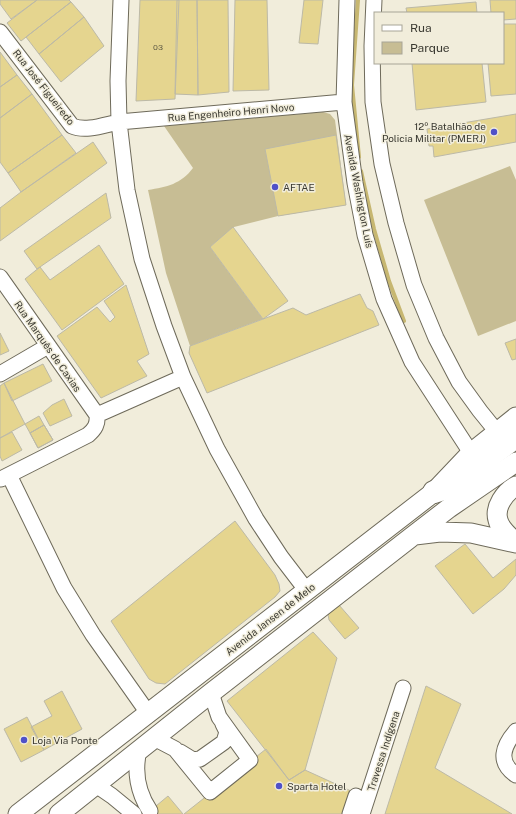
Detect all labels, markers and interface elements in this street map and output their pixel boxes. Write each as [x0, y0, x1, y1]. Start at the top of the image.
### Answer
legend [374, 12, 504, 64]
text: Rua [410, 21, 432, 35]
text: Parque [410, 41, 450, 55]
house number: 03 [153, 42, 163, 52]
street label: Rua José Figueiredo [11, 47, 77, 127]
street label: Rua Engenheiro Henri Novo [167, 100, 295, 124]
place label: 12º Batalhão de Policia Militar (PMERJ) [382, 120, 486, 144]
marker: 12º Batalhão de Policia Militar (PMERJ) [489, 127, 499, 137]
street label: Avenida Washington Luís [342, 133, 376, 249]
place label: AFTAE [283, 181, 315, 193]
marker: AFTAE [270, 182, 280, 192]
street label: Rua Marquês de Caxias [12, 298, 84, 394]
street label: Avenida Jansen de Melo [223, 580, 317, 658]
street label: Travessa Indígena [364, 709, 402, 793]
place label: Loja Via Ponte [32, 734, 98, 746]
marker: Loja Via Ponte [19, 735, 29, 745]
place label: Sparta Hotel [287, 780, 346, 792]
marker: Sparta Hotel [274, 781, 284, 791]

